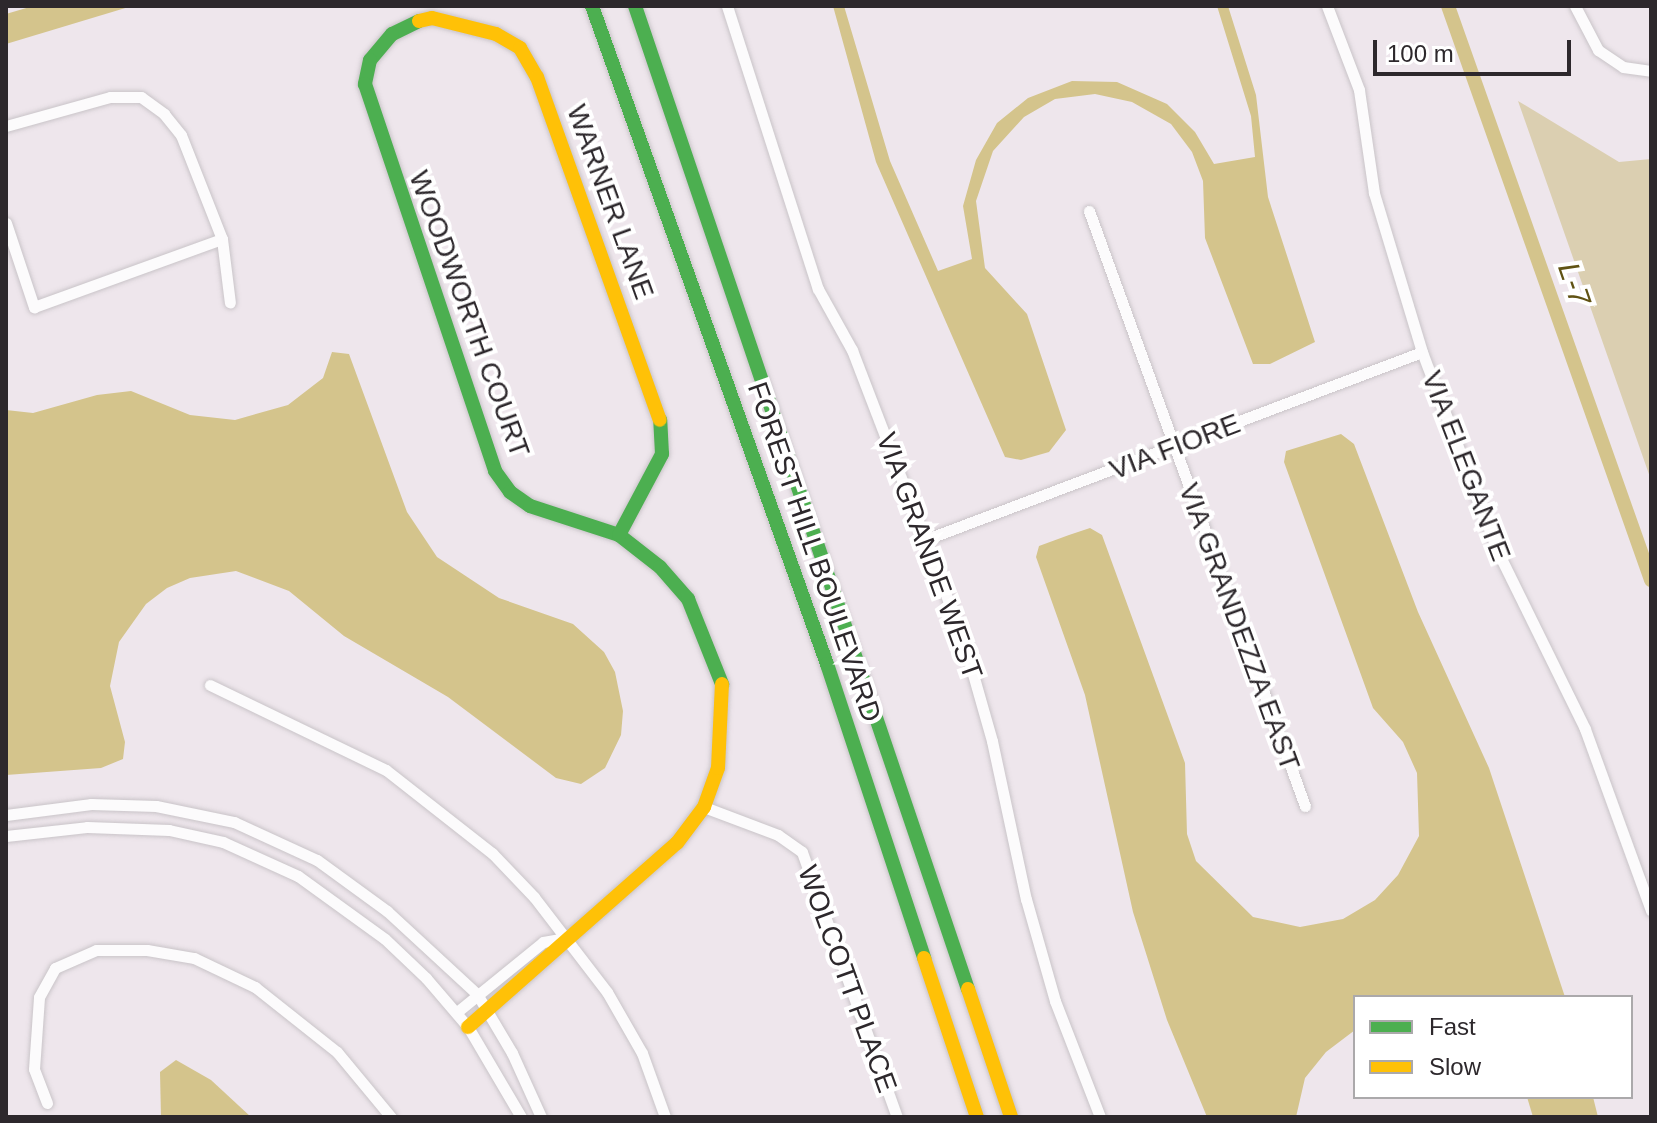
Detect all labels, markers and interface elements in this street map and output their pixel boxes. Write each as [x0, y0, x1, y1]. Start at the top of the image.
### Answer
scale bar [1377, 24, 1575, 74]
text: 100 m [1387, 40, 1454, 67]
street label: WARNER LANE [559, 100, 661, 304]
street label: WOODWORTH COURT [402, 166, 536, 462]
water label: L-7 [1550, 258, 1598, 310]
street label: VIA ELEGANTE [1414, 366, 1518, 566]
street label: FOREST HILL BOULEVARD [740, 377, 888, 727]
street label: VIA FIORE [1104, 407, 1246, 487]
street label: VIA GRANDE WEST [869, 427, 989, 685]
street label: VIA GRANDEZZA EAST [1171, 477, 1307, 777]
street label: WOLCOTT PLACE [790, 861, 904, 1097]
legend [1353, 995, 1633, 1099]
text: Fast [1429, 1013, 1476, 1040]
text: Slow [1429, 1053, 1481, 1080]

